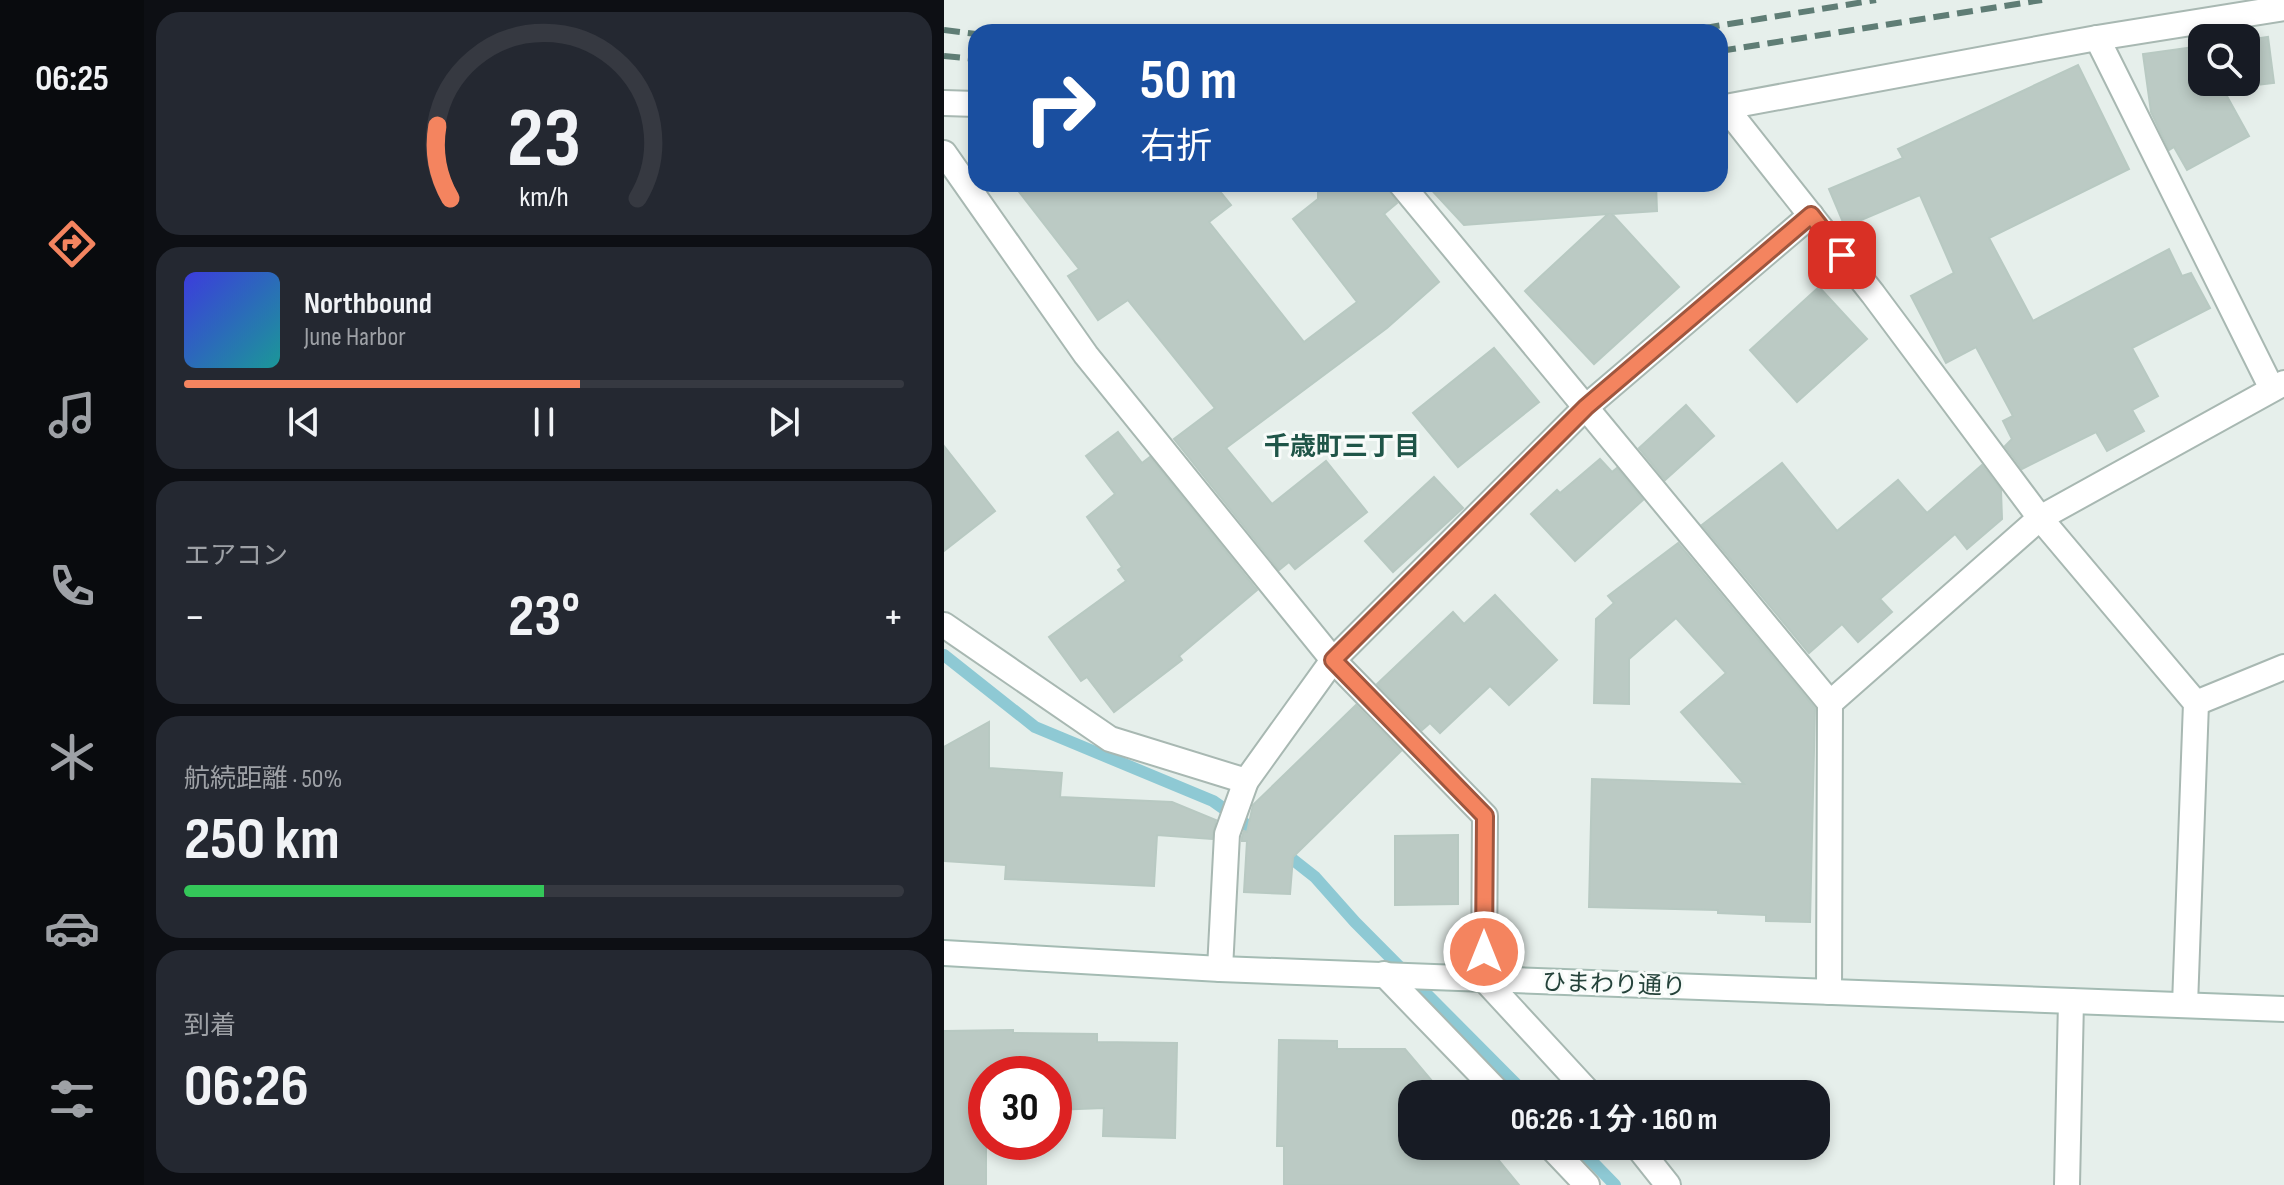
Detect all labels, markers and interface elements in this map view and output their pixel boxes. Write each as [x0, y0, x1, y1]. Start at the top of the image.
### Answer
map controls [2188, 24, 2260, 96]
button: search [2188, 24, 2260, 96]
text: 50 m [1140, 48, 1237, 115]
icon: right [1008, 56, 1112, 160]
text: 06:25 [35, 58, 109, 101]
text: 23 [507, 90, 581, 190]
text: 右折 [1140, 126, 1212, 169]
text: km/h [519, 180, 569, 215]
icon: directions [44, 216, 100, 272]
pin [1808, 221, 1876, 289]
icon: arrive [1820, 233, 1864, 277]
text: Northbound [304, 286, 432, 322]
text: June Harbor [304, 322, 406, 353]
icon: music [44, 387, 100, 443]
icon: previous [282, 400, 326, 444]
icon: pause [522, 400, 566, 444]
icon: next [762, 400, 806, 444]
district label: 千歳町三丁目 [1264, 432, 1420, 463]
text: エアコン [184, 541, 288, 572]
icon: phone [44, 558, 100, 614]
text: 23° [508, 581, 580, 653]
text: − [184, 591, 206, 644]
text: + [882, 591, 904, 644]
icon: climate [44, 729, 100, 785]
text: 航続距離 · 50% [184, 764, 342, 795]
text: 250 km [184, 804, 340, 876]
icon: car [44, 900, 100, 956]
position arrow [1442, 910, 1526, 994]
street label: ひまわり通り [1542, 967, 1686, 1002]
text: 到着 [184, 1011, 236, 1042]
text: 06:26 [184, 1051, 309, 1123]
speed limit sign: 30 [968, 1056, 1072, 1160]
icon: filters [44, 1071, 100, 1127]
text: 06:26 · 1 分 · 160 m [1511, 1102, 1717, 1138]

